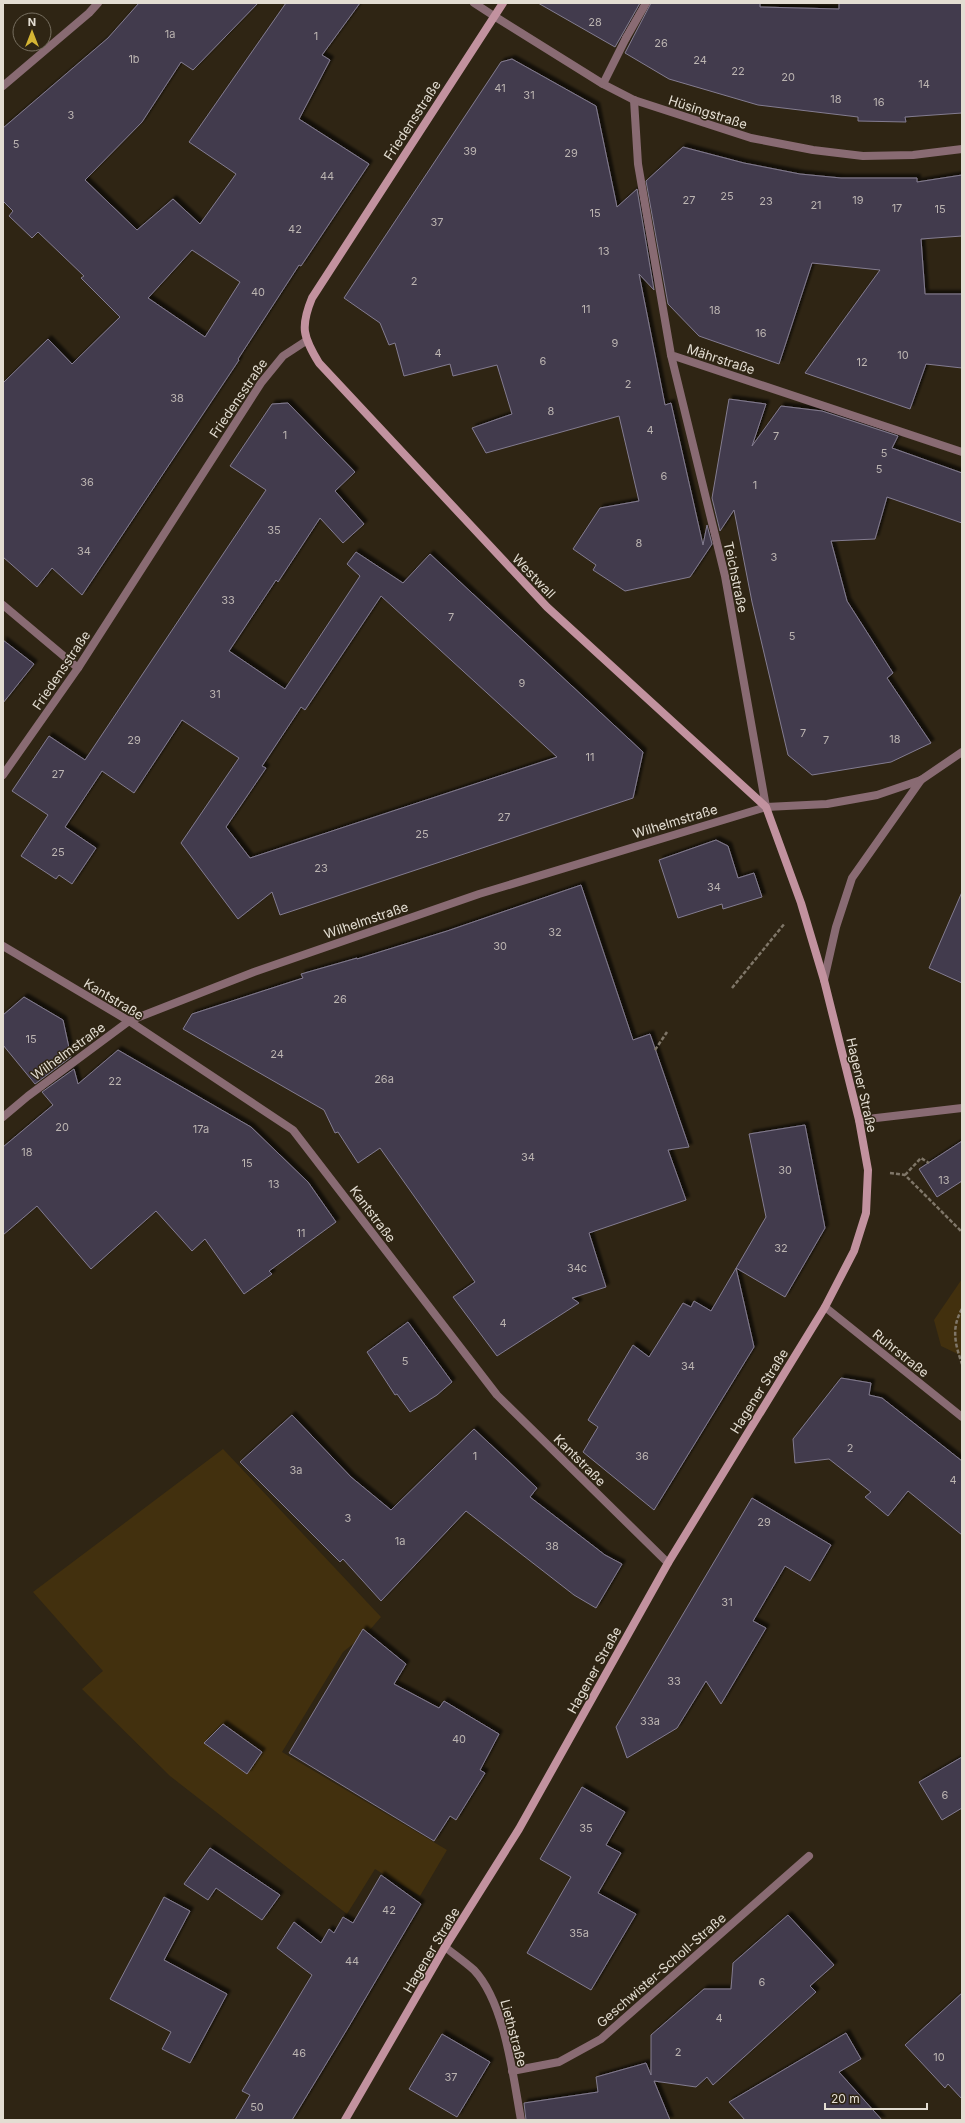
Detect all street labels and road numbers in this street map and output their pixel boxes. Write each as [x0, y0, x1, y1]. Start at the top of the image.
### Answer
street label: Friedensstraße [380, 77, 444, 163]
street label: Hüsingstraße [667, 92, 749, 132]
street label: Mährstraße [685, 340, 757, 378]
street label: Friedensstraße [206, 355, 270, 441]
street label: Teichstraße [721, 540, 751, 614]
street label: Westwall [509, 551, 559, 601]
street label: Friedensstraße [29, 627, 93, 713]
street label: Wilhelmstraße [631, 801, 719, 841]
street label: Wilhelmstraße [322, 898, 410, 942]
street label: Kantstraße [81, 975, 147, 1023]
street label: Wilhelmstraße [28, 1019, 108, 1083]
street label: Hagener Straße [843, 1036, 881, 1134]
street label: Kantstraße [347, 1183, 399, 1245]
street label: Ruhrstraße [870, 1326, 932, 1380]
street label: Hagener Straße [727, 1346, 791, 1436]
street label: Kantstraße [551, 1431, 609, 1489]
street label: Hagener Straße [564, 1624, 624, 1716]
street label: Hagener Straße [399, 1904, 463, 1996]
street label: Geschwister-Scholl-Straße [593, 1910, 729, 2030]
street label: Liethstraße [497, 1998, 531, 2068]

